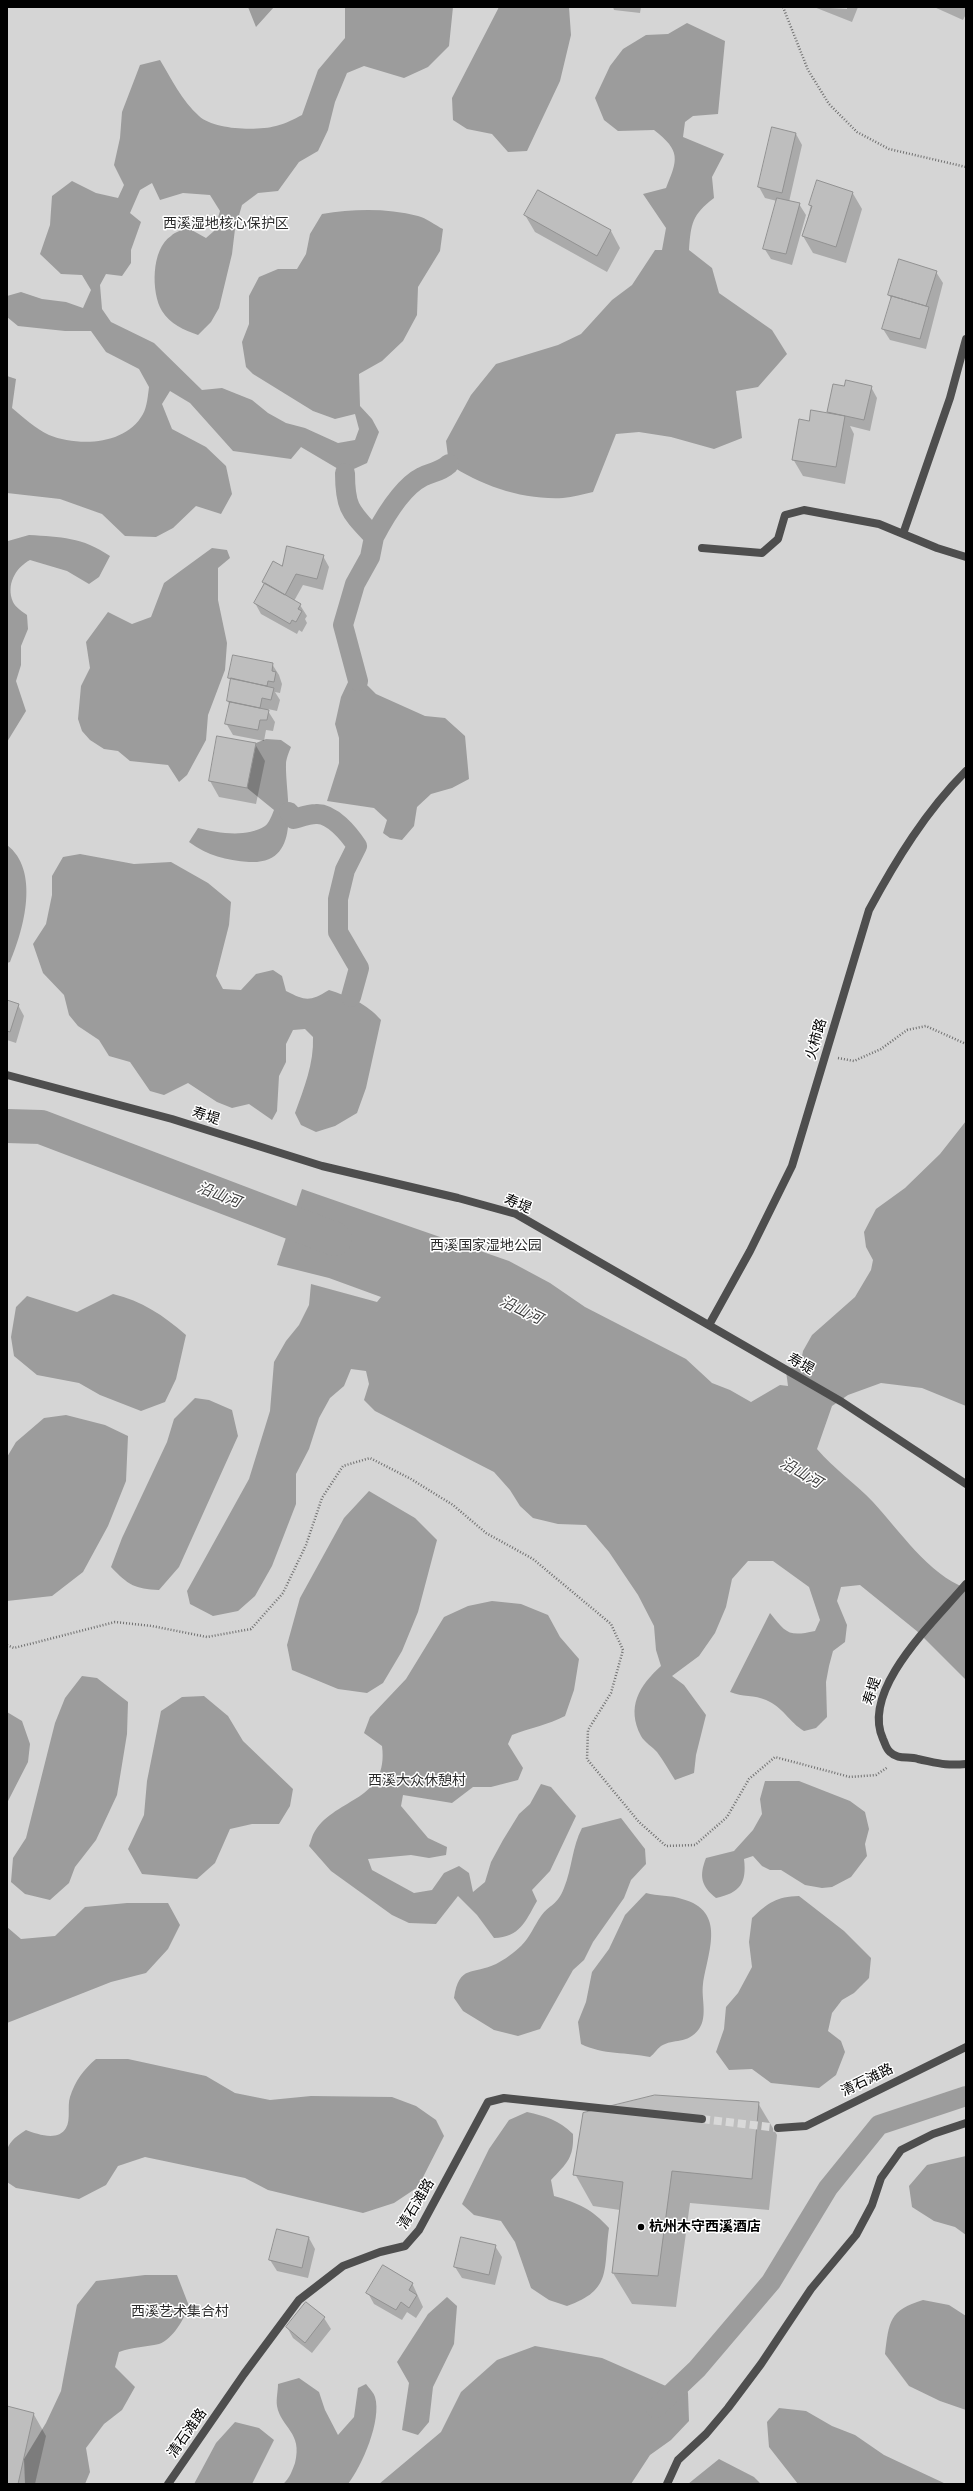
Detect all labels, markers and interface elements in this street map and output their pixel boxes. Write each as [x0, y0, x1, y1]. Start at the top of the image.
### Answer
park label: 西溪湿地核心保护区 [163, 216, 289, 232]
street label: 火柿路 [802, 1016, 830, 1062]
street label: 寿堤 [190, 1104, 222, 1128]
water label: 沿山河 [195, 1179, 243, 1211]
street label: 寿堤 [502, 1191, 534, 1217]
park label: 西溪国家湿地公园 [430, 1238, 542, 1254]
water label: 沿山河 [497, 1292, 545, 1328]
street label: 寿堤 [785, 1350, 817, 1378]
water label: 沿山河 [777, 1454, 825, 1492]
street label: 寿堤 [860, 1675, 884, 1707]
park label: 西溪大众休憩村 [368, 1773, 466, 1789]
street label: 清石滩路 [838, 2060, 896, 2100]
street label: 清石滩路 [394, 2176, 438, 2232]
place label: 杭州木守西溪酒店 [649, 2219, 761, 2235]
marker: 杭州木守西溪酒店 [636, 2222, 646, 2232]
park label: 西溪艺术集合村 [131, 2304, 229, 2320]
street label: 清石滩路 [164, 2405, 210, 2461]

